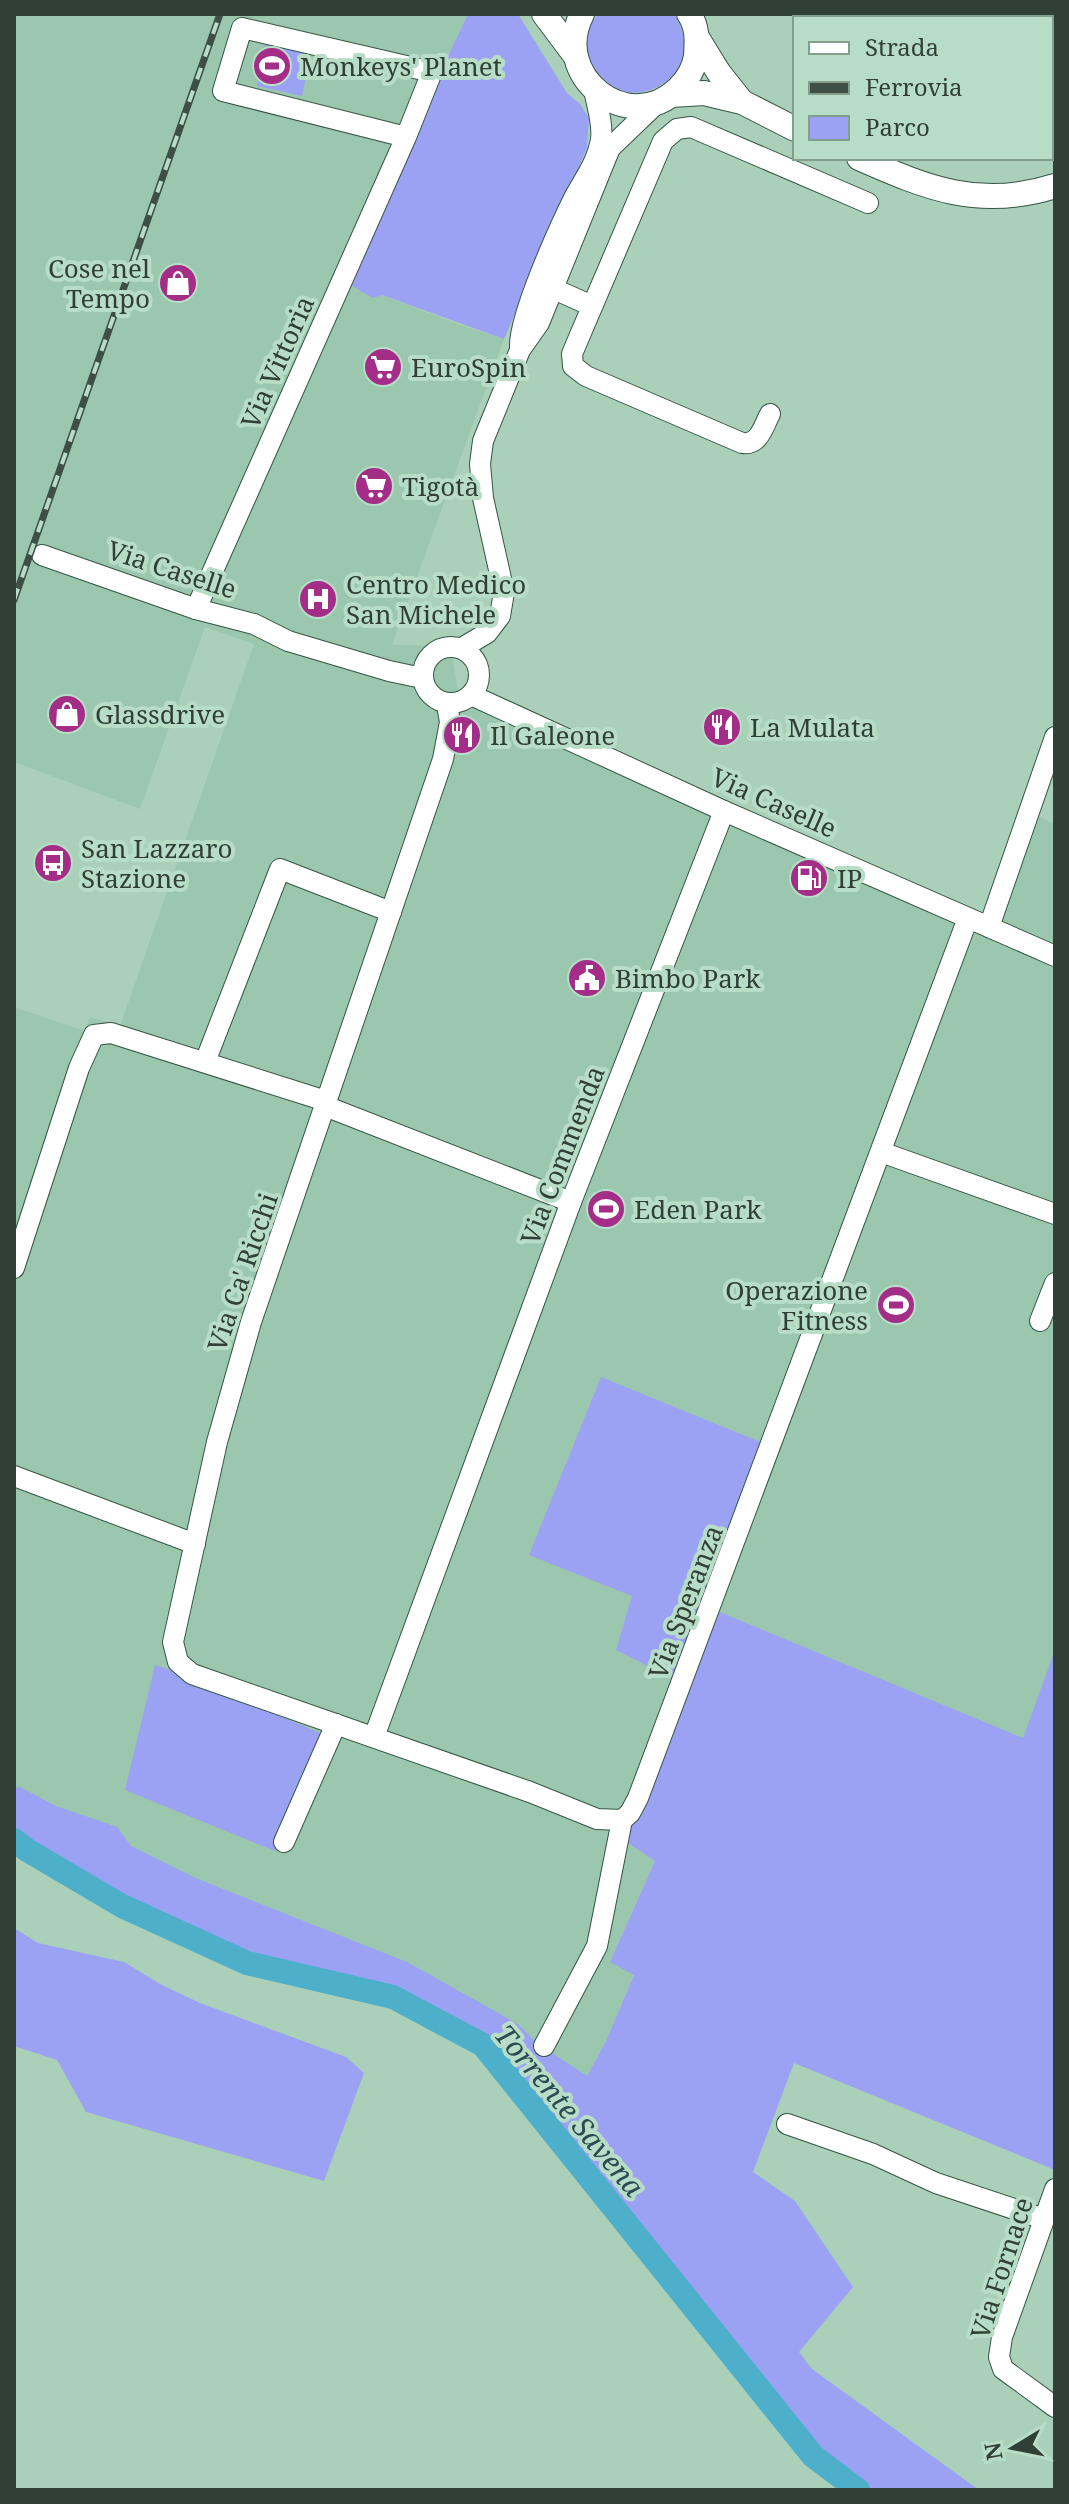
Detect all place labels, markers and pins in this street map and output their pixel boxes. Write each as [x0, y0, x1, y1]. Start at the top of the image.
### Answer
sports icon: Monkeys' Planet [251, 45, 293, 87]
place label: Monkeys' Planet [300, 48, 502, 84]
place label: Cose nel Tempo [48, 250, 150, 316]
shop icon: Cose nel Tempo [157, 262, 199, 304]
supermarket icon: EuroSpin [362, 346, 404, 388]
place label: EuroSpin [411, 349, 526, 385]
supermarket icon: Tigotà [353, 465, 395, 507]
place label: Tigotà [402, 468, 479, 504]
place label: Centro Medico San Michele [346, 566, 526, 632]
hospital icon: Centro Medico San Michele [297, 578, 339, 620]
shop icon: Glassdrive [46, 693, 88, 735]
place label: Glassdrive [95, 696, 225, 732]
restaurant icon: La Mulata [701, 706, 743, 748]
place label: La Mulata [750, 709, 875, 745]
restaurant icon: Il Galeone [441, 714, 483, 756]
place label: Il Galeone [490, 717, 615, 753]
place label: San Lazzaro Stazione [81, 830, 233, 896]
bus stop icon: San Lazzaro Stazione [32, 842, 74, 884]
fuel station icon: IP [788, 857, 830, 899]
place label: IP [837, 860, 862, 896]
public building icon: Bimbo Park [566, 957, 608, 999]
place label: Bimbo Park [615, 960, 761, 996]
sports icon: Eden Park [585, 1188, 627, 1230]
place label: Eden Park [634, 1191, 762, 1227]
place label: Operazione Fitness [725, 1272, 868, 1338]
sports icon: Operazione Fitness [875, 1284, 917, 1326]

